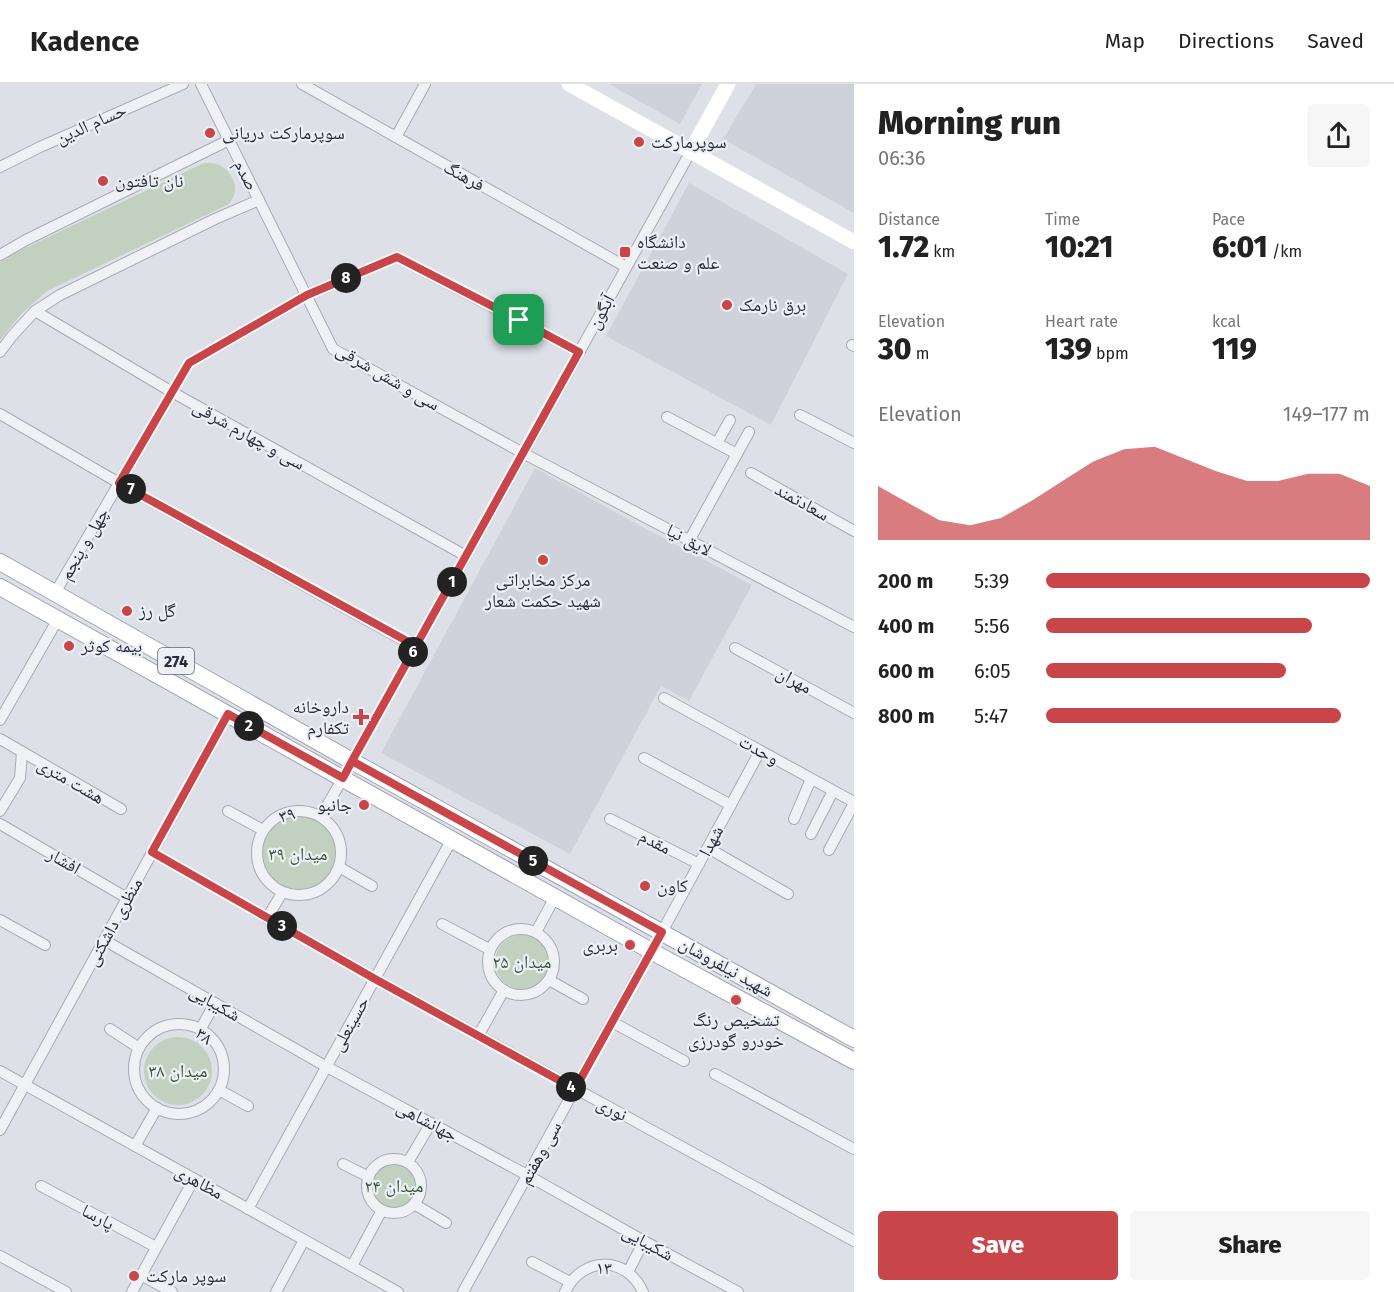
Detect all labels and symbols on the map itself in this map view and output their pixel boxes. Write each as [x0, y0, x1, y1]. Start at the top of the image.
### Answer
street label: حسام الدین [52, 99, 130, 150]
place label: سوپرمارکت دریانی [222, 122, 345, 144]
marker: سوپرمارکت دریانی [203, 126, 217, 140]
place label: سوپرمارکت [651, 131, 727, 153]
marker: سوپرمارکت [632, 135, 646, 149]
street label: صدم [228, 156, 263, 194]
street label: فرهنگ [440, 156, 488, 196]
place label: نان تافتون [115, 170, 184, 192]
marker: نان تافتون [96, 174, 110, 188]
place label: دانشگاه علم و صنعت [637, 231, 720, 275]
marker: دانشگاه علم و صنعت [618, 245, 632, 259]
pin: 8 [331, 263, 361, 293]
street label: آبگون [583, 290, 620, 333]
pin [493, 294, 544, 345]
place label: برق نارمک [739, 294, 806, 316]
marker: برق نارمک [720, 298, 734, 312]
street label: سی و شش شرقی [332, 338, 444, 416]
street label: سی و چهارم شرقی [189, 395, 309, 476]
pin: 7 [116, 474, 146, 504]
street label: سعادتمند [771, 478, 833, 526]
street label: چهل و پنجم [55, 504, 114, 585]
street label: لایق نیا [663, 519, 715, 561]
marker: مرکز مخابراتی شهید حکمت شعار [536, 553, 550, 567]
pin: 1 [437, 567, 467, 597]
place label: مرکز مخابراتی شهید حکمت شعار [484, 569, 601, 612]
place label: گل رز [138, 600, 176, 622]
marker: گل رز [120, 604, 134, 618]
place label: بیمه کوثر [80, 635, 142, 657]
pin: 6 [398, 637, 428, 667]
marker: بیمه کوثر [62, 639, 76, 653]
road number: 274 [158, 648, 194, 674]
street label: مهران [772, 661, 816, 699]
place label: داروخانه تکفارم [293, 696, 349, 740]
marker: داروخانه تکفارم [354, 710, 368, 724]
pin: 2 [234, 711, 264, 741]
street label: وحدت [735, 730, 783, 770]
street label: هشت متری [34, 753, 108, 809]
place label: جانبو [317, 794, 352, 816]
marker: جانبو [357, 798, 371, 812]
street label: ۳۹ [276, 802, 298, 828]
street label: شهدا [694, 822, 728, 860]
street label: مقدم [635, 825, 674, 860]
street label: افشار [42, 842, 85, 879]
park label: میدان ۳۹ [269, 843, 328, 865]
pin: 5 [518, 846, 548, 876]
street label: منظری داشکنی [81, 874, 147, 970]
place label: کاون [657, 875, 689, 897]
marker: کاون [638, 879, 652, 893]
pin: 3 [267, 911, 297, 941]
street label: شهید نیلفروشان [675, 932, 777, 1002]
place label: بربری [582, 934, 618, 956]
marker: بربری [623, 938, 637, 952]
park label: میدان ۲۵ [493, 951, 552, 973]
street label: شکیبایی [186, 980, 244, 1026]
street label: حسینعلی [326, 993, 374, 1055]
marker: تشخیص رنگ خودرو گودرزی [729, 993, 743, 1007]
place label: تشخیص رنگ خودرو گودرزی [688, 1009, 784, 1052]
street label: ۳۸ [191, 1022, 217, 1050]
park label: میدان ۳۸ [149, 1060, 208, 1082]
pin: 4 [556, 1072, 586, 1102]
street label: نوری [593, 1092, 631, 1126]
street label: جهانشاهی [393, 1096, 461, 1146]
street label: سی وهفتم [514, 1117, 567, 1189]
street label: مظاهری [171, 1160, 227, 1204]
park label: میدان ۲۴ [365, 1175, 424, 1197]
street label: پارسا [78, 1199, 118, 1235]
street label: شکیبایی [619, 1220, 677, 1266]
street label: ۱۳ [596, 1257, 612, 1279]
place label: سوپر مارکت [146, 1265, 226, 1287]
marker: سوپر مارکت [127, 1269, 141, 1283]

